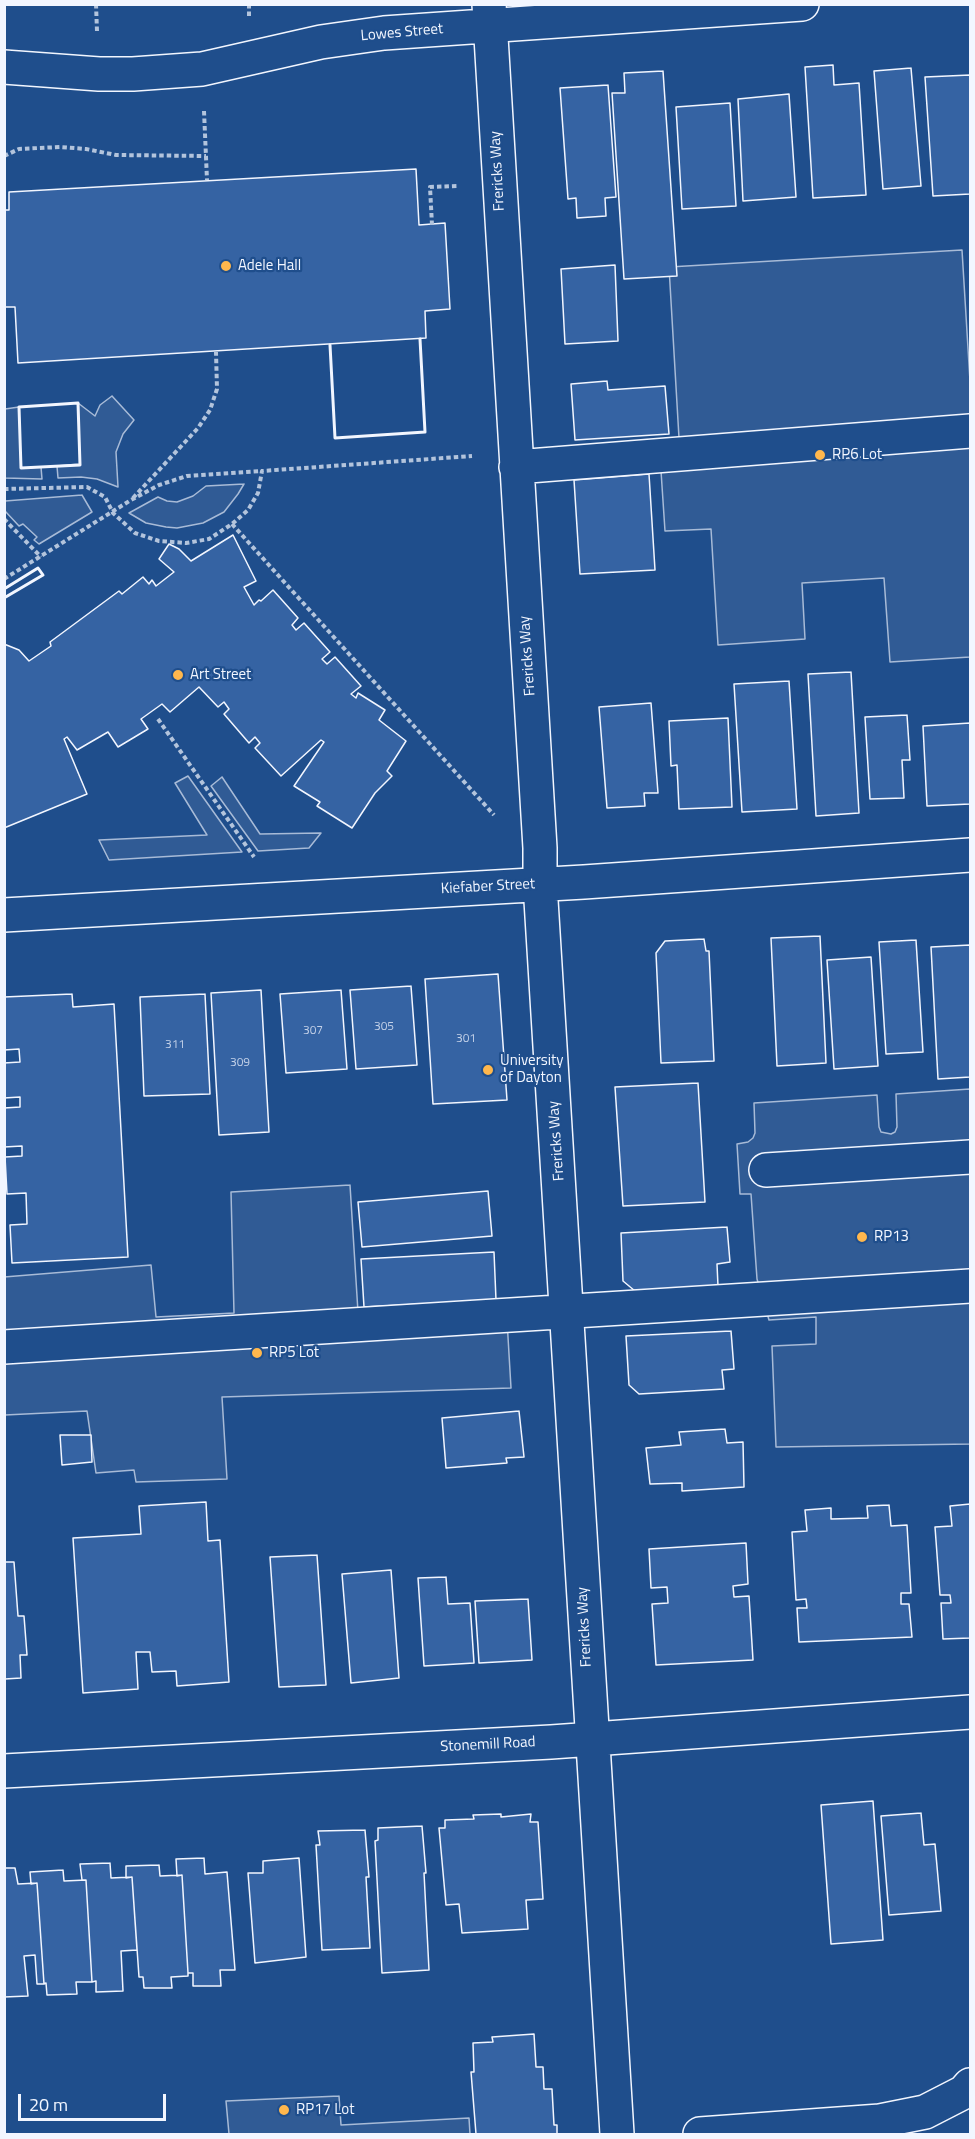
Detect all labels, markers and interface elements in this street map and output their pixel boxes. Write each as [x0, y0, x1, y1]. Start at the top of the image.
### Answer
street label: Lowes Street [360, 20, 444, 46]
street label: Frericks Way [487, 130, 509, 212]
place label: Adele Hall [238, 257, 301, 275]
marker: Adele Hall [219, 259, 233, 273]
place label: RP6 Lot [832, 446, 882, 464]
marker: RP6 Lot [813, 448, 827, 462]
street label: Frericks Way [516, 615, 540, 697]
place label: Art Street [190, 666, 251, 684]
marker: Art Street [171, 668, 185, 682]
street label: Kiefaber Street [440, 876, 536, 898]
house number: 305 [374, 1020, 394, 1034]
house number: 307 [303, 1024, 323, 1038]
house number: 301 [456, 1032, 476, 1046]
house number: 311 [165, 1038, 185, 1052]
place label: University of Dayton [500, 1052, 564, 1087]
house number: 309 [230, 1056, 250, 1070]
marker: University of Dayton [481, 1063, 495, 1077]
street label: Frericks Way [545, 1100, 569, 1182]
place label: RP13 [874, 1228, 909, 1246]
marker: RP13 [855, 1230, 869, 1244]
place label: RP5 Lot [269, 1344, 319, 1362]
marker: RP5 Lot [250, 1346, 264, 1360]
street label: Frericks Way [574, 1586, 596, 1668]
street label: Stonemill Road [440, 1734, 536, 1756]
scale bar [21, 2082, 170, 2120]
text: 20 m [29, 2091, 68, 2118]
place label: RP17 Lot [296, 2101, 354, 2119]
marker: RP17 Lot [277, 2103, 291, 2117]

